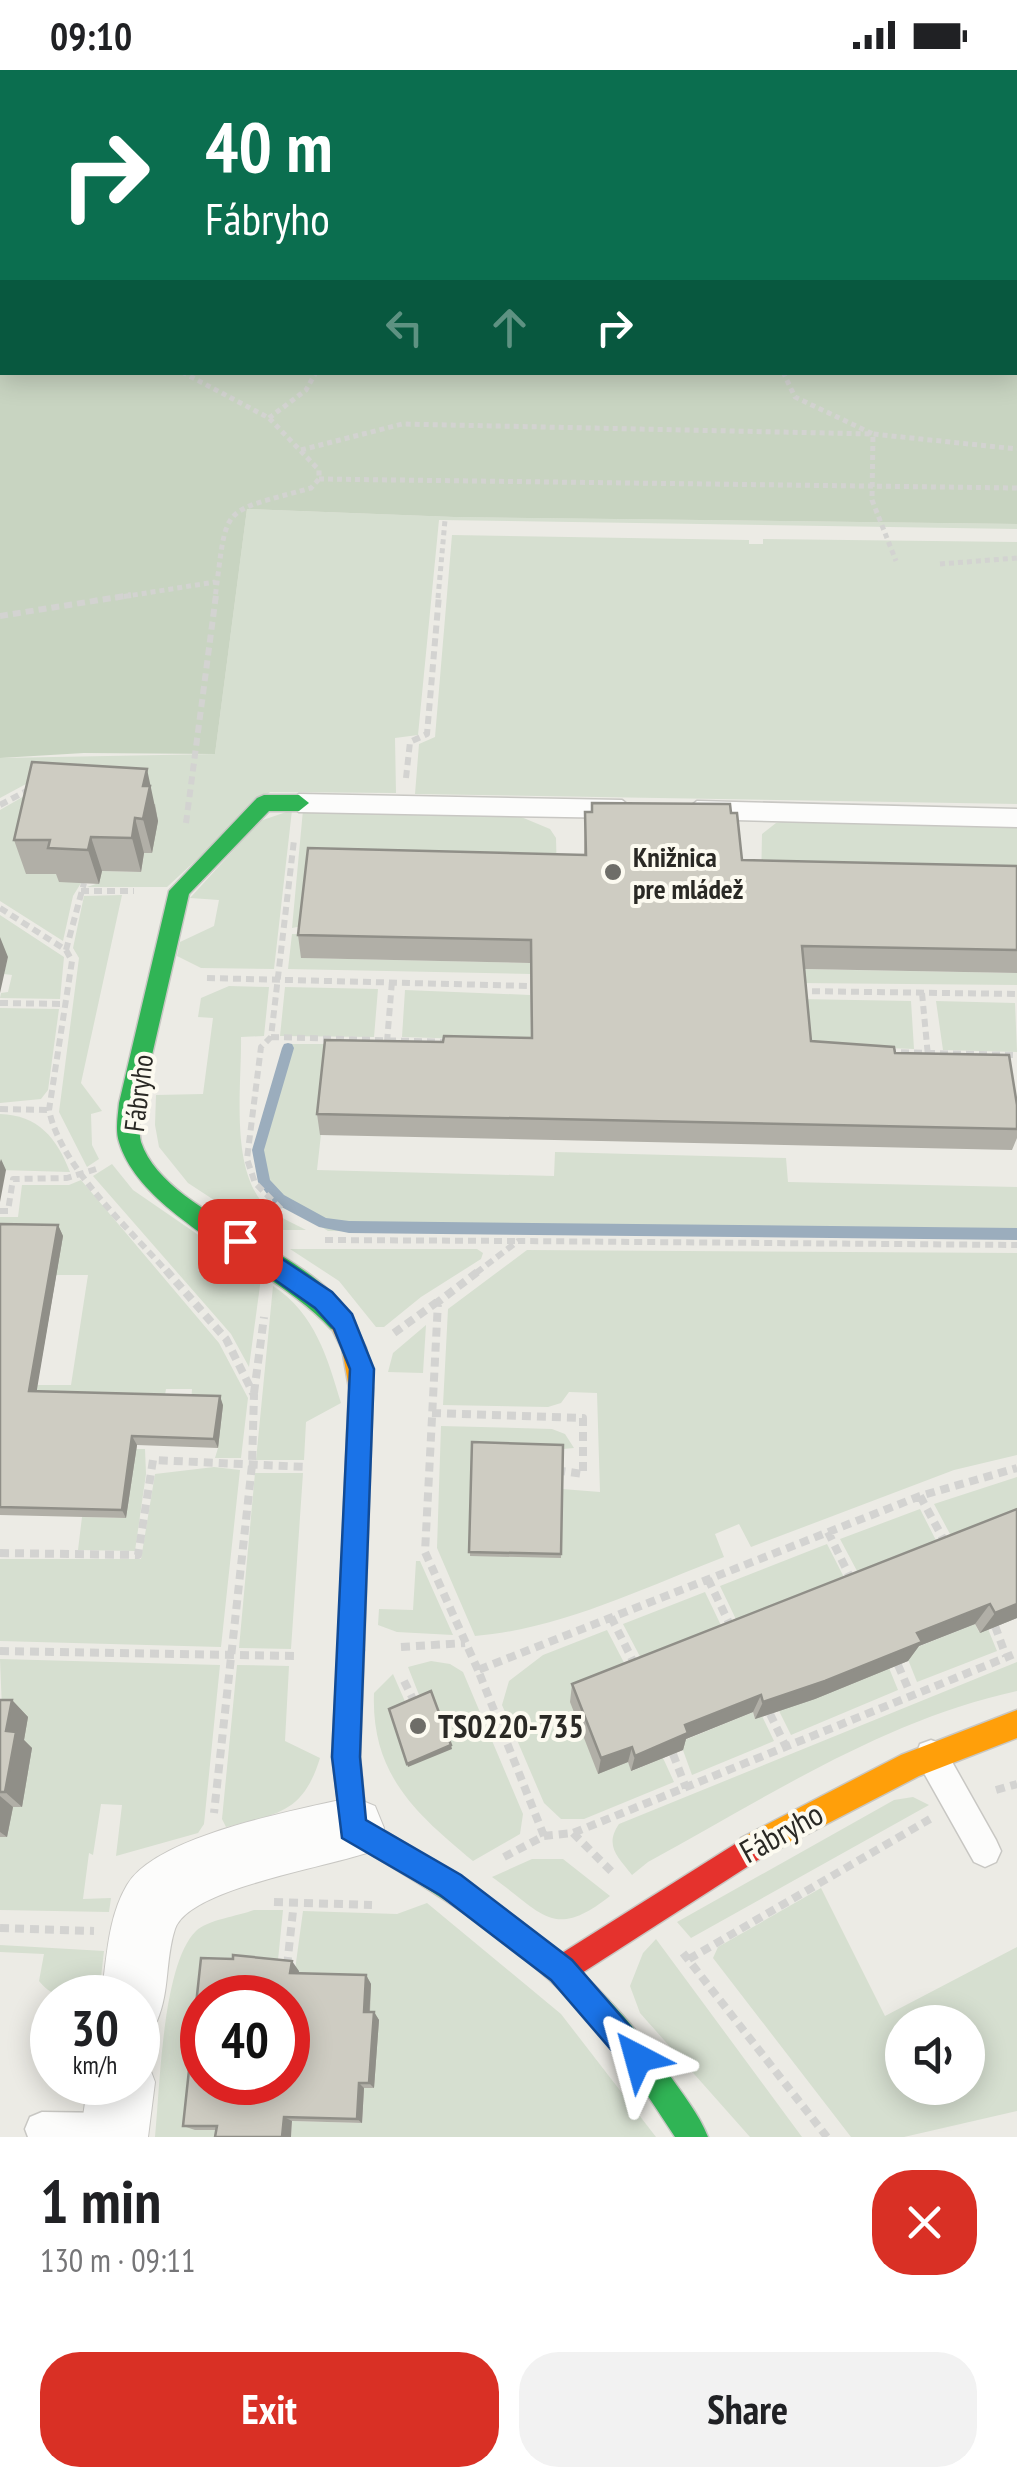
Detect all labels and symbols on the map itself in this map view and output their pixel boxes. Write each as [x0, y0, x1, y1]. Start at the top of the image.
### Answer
place label: Knižnica pre mládež [633, 838, 744, 907]
marker: Knižnica pre mládež [602, 861, 624, 883]
street label: Fábryho [115, 1052, 161, 1134]
pin [198, 1199, 283, 1284]
place label: TS0220-735 [438, 1705, 584, 1747]
marker: TS0220-735 [407, 1715, 429, 1737]
street label: Fábryho [732, 1792, 830, 1872]
speed limit sign: 40 [180, 1975, 310, 2105]
position arrow [586, 2006, 690, 2110]

